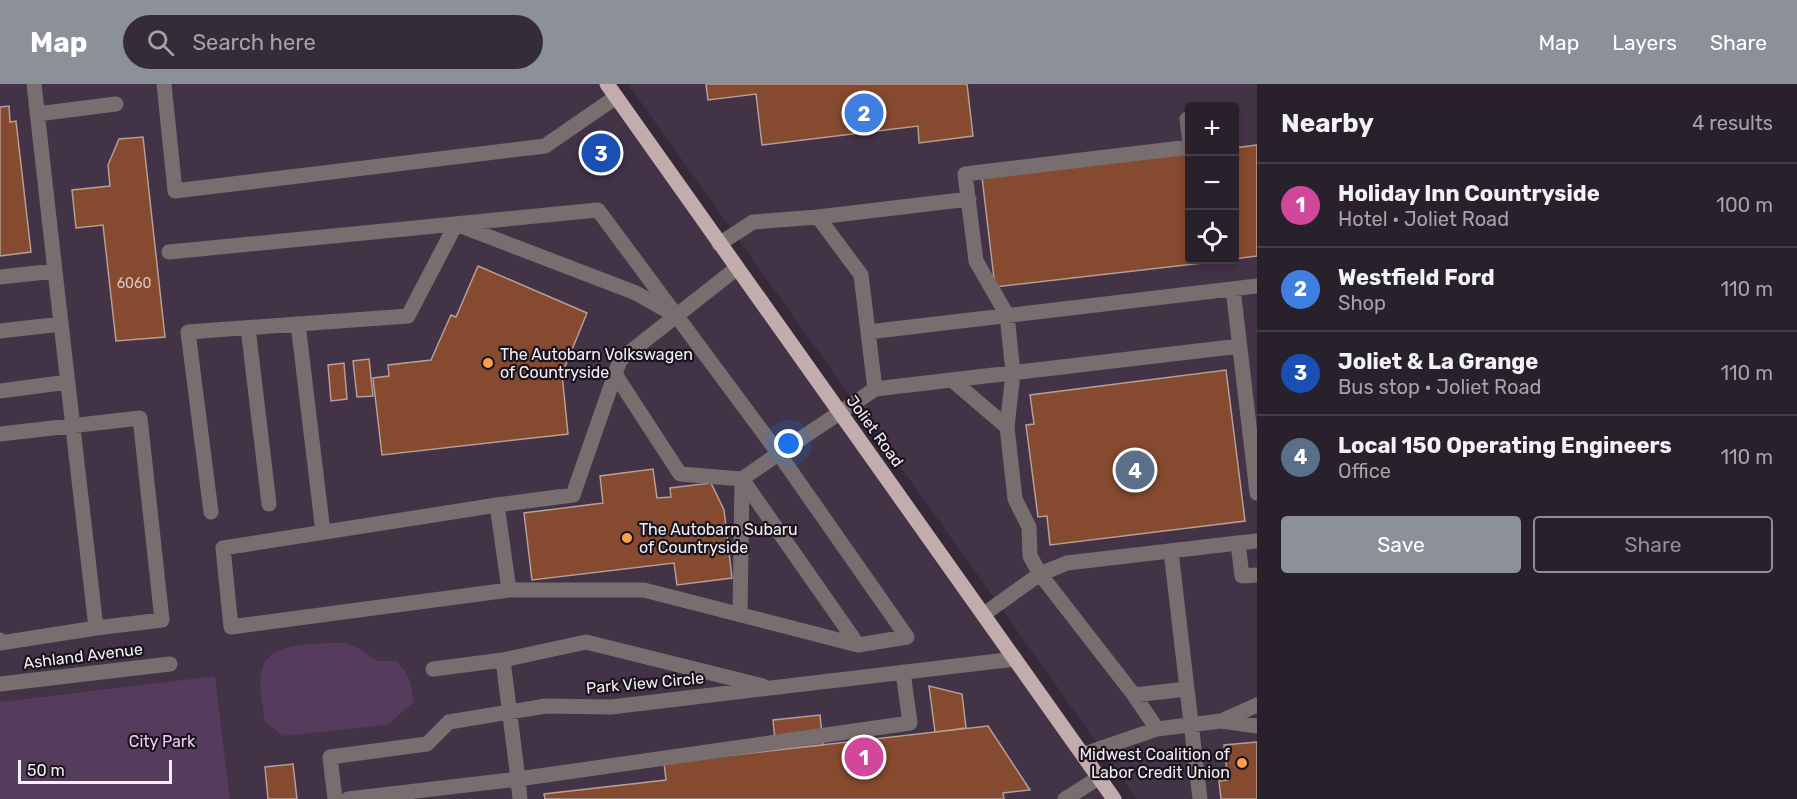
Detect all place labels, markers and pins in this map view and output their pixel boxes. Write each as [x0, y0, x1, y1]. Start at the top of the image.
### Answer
pin: 2 [844, 90, 884, 135]
pin: 3 [582, 130, 620, 176]
place label: The Autobarn Volkswagen of Countryside [500, 345, 693, 382]
marker: The Autobarn Volkswagen of Countryside [481, 356, 495, 370]
pin: 4 [1116, 448, 1154, 492]
place label: The Autobarn Subaru of Countryside [639, 520, 798, 557]
marker: The Autobarn Subaru of Countryside [620, 531, 634, 545]
pin: 1 [844, 734, 884, 780]
place label: Midwest Coalition of Labor Credit Union [1079, 745, 1231, 782]
marker: Midwest Coalition of Labor Credit Union [1235, 756, 1249, 770]

